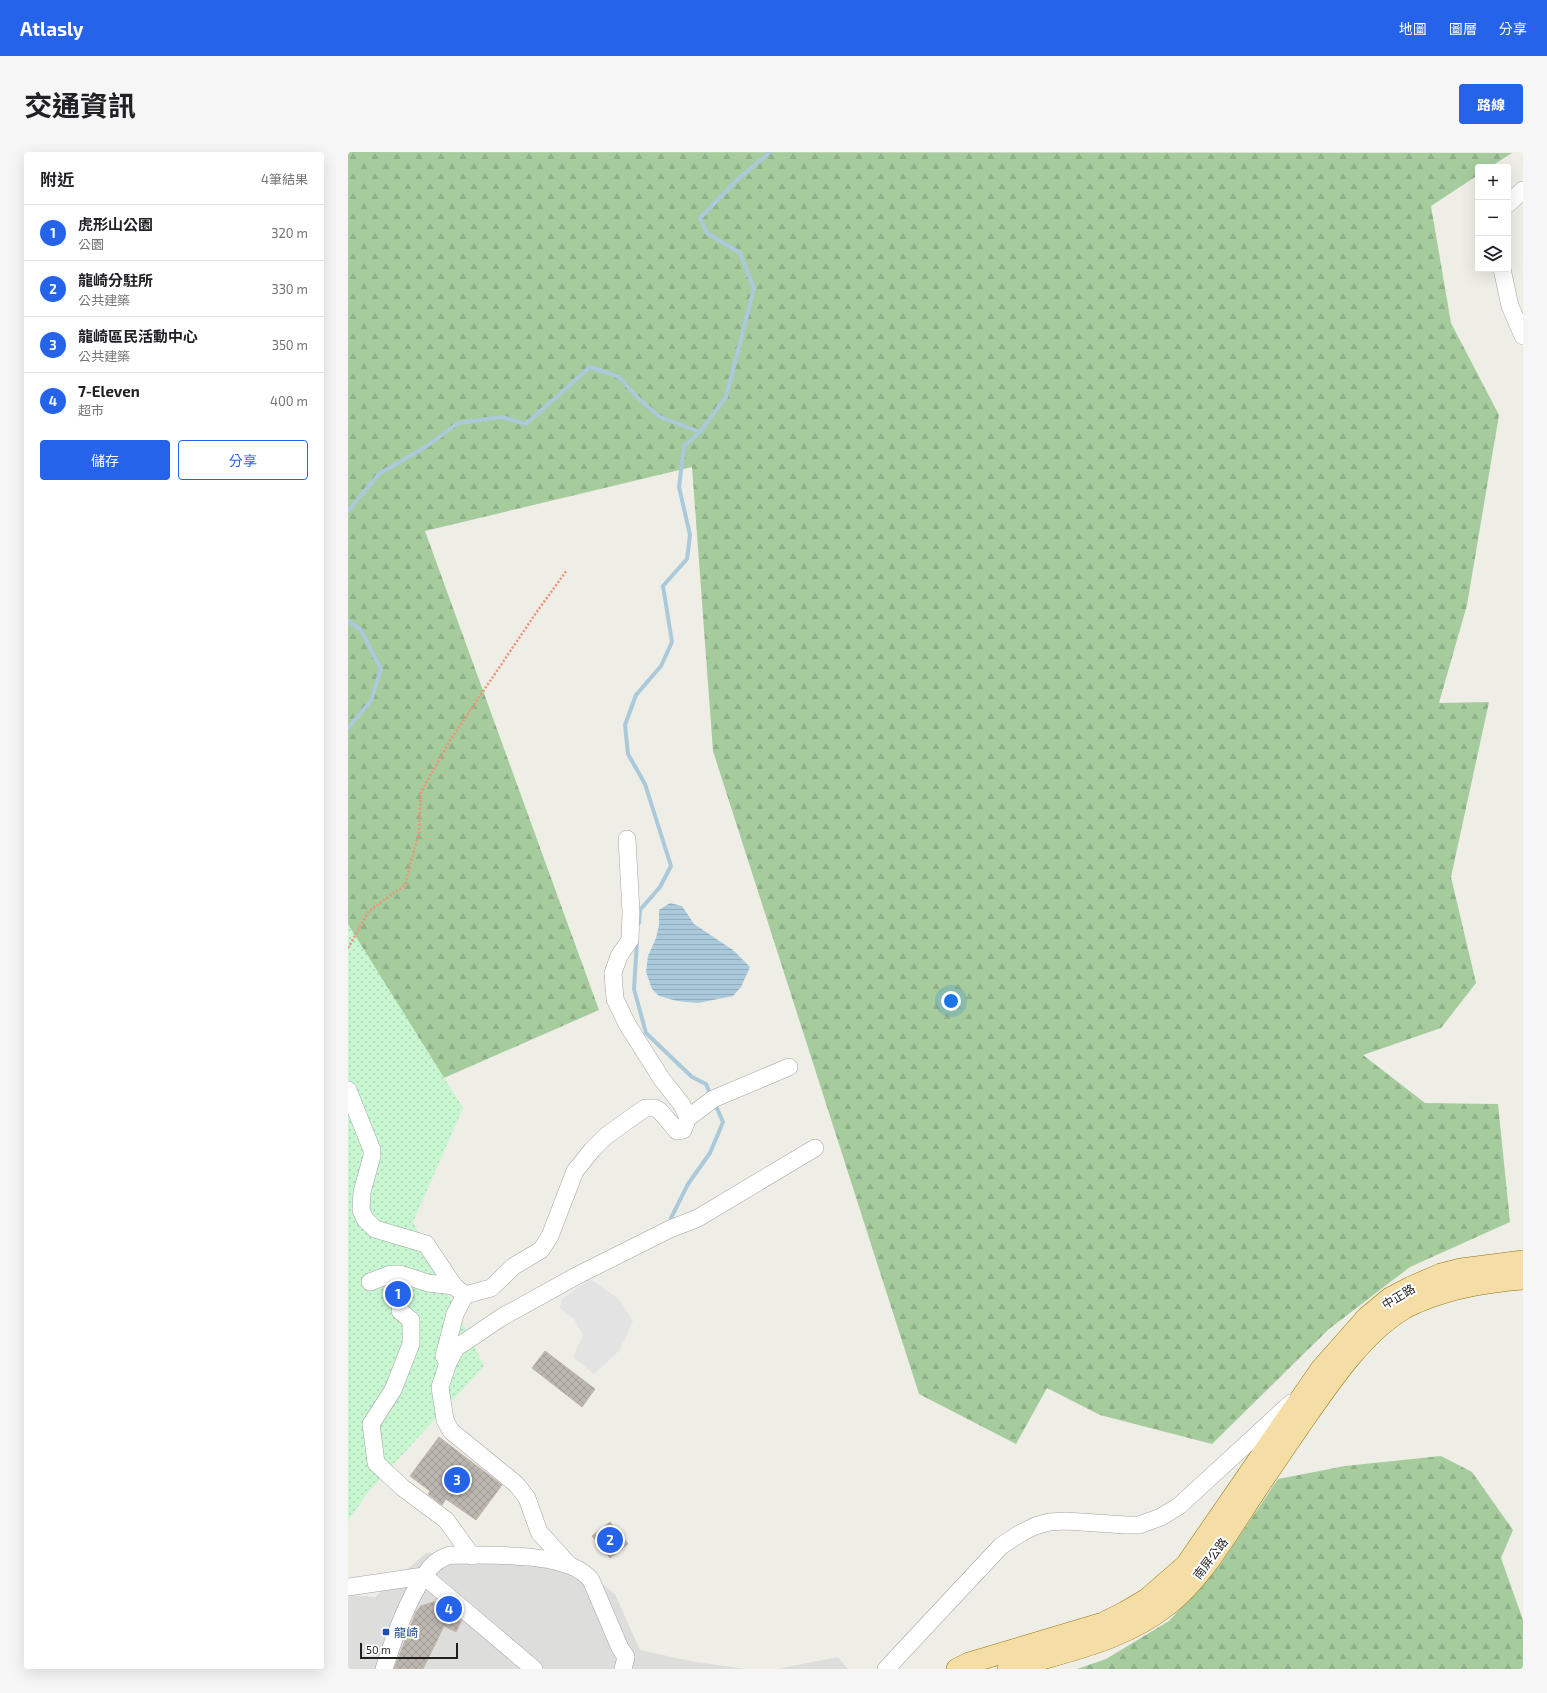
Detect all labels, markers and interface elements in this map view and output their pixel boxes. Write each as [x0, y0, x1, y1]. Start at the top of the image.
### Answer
text: Atlasly [20, 17, 84, 40]
text: 地圖 [1399, 20, 1427, 37]
text: 圖層 [1449, 20, 1477, 37]
text: 分享 [1499, 20, 1527, 37]
button: 路線 [1459, 84, 1523, 124]
text: 交通資訊 [24, 88, 136, 122]
map controls [1475, 164, 1511, 272]
button: + [1475, 164, 1511, 200]
text: 附近 [40, 169, 74, 189]
text: 4筆結果 [261, 171, 308, 187]
button: − [1475, 200, 1511, 236]
text: 虎形山公園 [78, 215, 153, 233]
text: 1 [50, 225, 56, 241]
text: 320 m [271, 225, 308, 241]
text: 公園 [78, 236, 104, 252]
button: layers [1475, 236, 1511, 272]
text: 龍崎分駐所 [78, 271, 153, 289]
text: 2 [49, 281, 57, 297]
text: 330 m [271, 281, 308, 297]
text: 公共建築 [78, 292, 130, 308]
text: 龍崎區民活動中心 [78, 327, 198, 345]
text: 3 [49, 337, 57, 353]
text: 350 m [272, 337, 308, 353]
text: 公共建築 [78, 348, 130, 364]
text: 7-Eleven [78, 382, 140, 400]
text: 4 [49, 393, 57, 409]
text: 400 m [270, 393, 308, 409]
text: 超市 [78, 402, 104, 418]
button: 儲存 [40, 440, 170, 480]
button: 分享 [178, 440, 308, 480]
your location [941, 991, 961, 1011]
pin: 1 [385, 1279, 411, 1309]
street label: 中正路 [1379, 1281, 1417, 1311]
pin: 3 [444, 1465, 470, 1495]
pin: 2 [597, 1525, 623, 1555]
street label: 南屏公路 [1190, 1535, 1230, 1581]
pin: 4 [436, 1594, 462, 1624]
place label: 龍崎 [394, 1625, 418, 1639]
marker: 龍崎 [381, 1627, 391, 1637]
scale bar [360, 1641, 458, 1660]
text: 50 m [366, 1643, 391, 1656]

